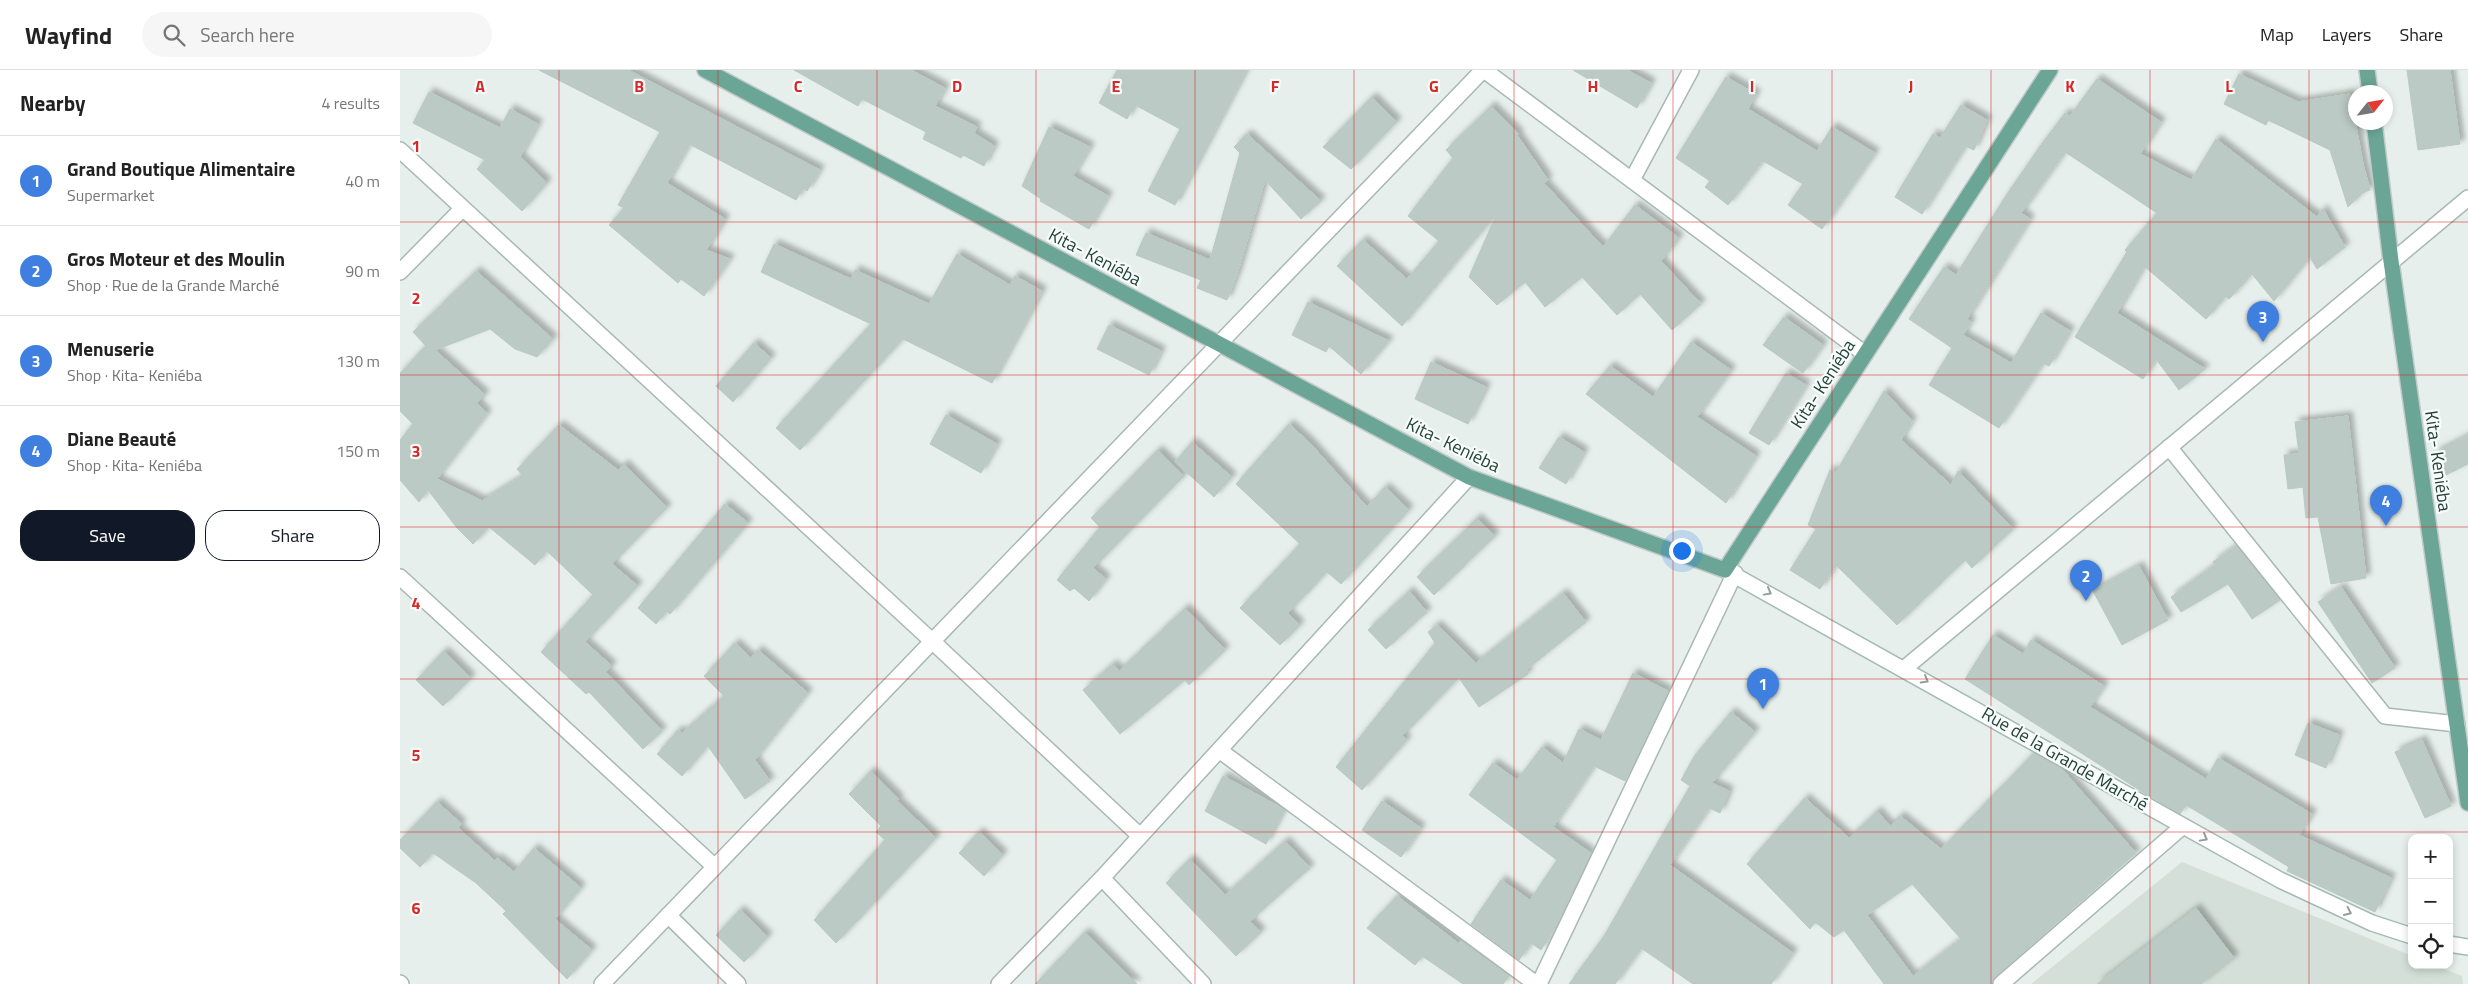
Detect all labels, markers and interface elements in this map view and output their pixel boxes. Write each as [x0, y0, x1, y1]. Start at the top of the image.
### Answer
search box [142, 12, 492, 57]
text: Wayfind [25, 17, 112, 53]
text: Search here [200, 20, 295, 49]
icon: search [160, 21, 188, 49]
text: Map [2260, 21, 2294, 48]
text: Layers [2322, 21, 2371, 48]
text: Share [2399, 21, 2443, 48]
text: A [475, 74, 485, 98]
text: B [634, 74, 644, 98]
text: C [794, 74, 803, 98]
text: D [952, 74, 962, 98]
text: E [1112, 74, 1121, 98]
text: F [1271, 74, 1280, 98]
text: G [1429, 74, 1439, 98]
text: H [1588, 74, 1598, 98]
text: I [1750, 74, 1754, 98]
text: J [1909, 74, 1913, 98]
text: K [2065, 74, 2075, 98]
text: L [2225, 74, 2233, 98]
north arrow [2348, 85, 2393, 130]
text: Nearby [20, 87, 85, 119]
text: 4 results [321, 91, 380, 115]
text: 1 [412, 134, 420, 158]
text: Grand Boutique Alimentaire [67, 154, 295, 183]
text: 1 [32, 169, 40, 193]
text: 40 m [345, 169, 380, 193]
text: Supermarket [67, 183, 154, 207]
street label: Kita- Keniéba [1044, 221, 1146, 292]
text: Gros Moteur et des Moulin [67, 244, 285, 273]
text: 2 [32, 259, 40, 283]
text: 90 m [345, 259, 380, 283]
text: Shop · Rue de la Grande Marché [67, 273, 279, 297]
text: 2 [412, 286, 420, 310]
pin: 3 [2247, 301, 2279, 342]
text: Menuserie [67, 334, 154, 363]
street label: Kita- Keniéba [1784, 334, 1862, 434]
text: 3 [32, 349, 40, 373]
text: 130 m [336, 349, 380, 373]
text: Shop · Kita- Keniéba [67, 363, 202, 387]
street label: Kita- Keniéba [2418, 409, 2459, 513]
street label: Kita- Keniéba [1402, 410, 1505, 479]
text: Diane Beauté [67, 424, 176, 453]
text: 4 [32, 439, 40, 463]
text: 150 m [336, 439, 380, 463]
text: 3 [412, 439, 420, 463]
text: Shop · Kita- Keniéba [67, 453, 202, 477]
pin: 4 [2370, 485, 2402, 526]
button: Save [20, 510, 195, 561]
button: Share [205, 510, 380, 561]
your location [1669, 538, 1695, 564]
pin: 2 [2070, 560, 2102, 601]
one-way arrow [1763, 586, 1772, 596]
text: 4 [412, 591, 421, 615]
pin: 1 [1747, 668, 1779, 709]
one-way arrow [1920, 674, 1929, 684]
street label: Rue de la Grande Marché [1977, 700, 2154, 817]
text: 5 [412, 743, 421, 767]
one-way arrow [2198, 831, 2207, 841]
map controls [2408, 834, 2453, 969]
button: + [2408, 834, 2453, 879]
button: − [2408, 879, 2453, 924]
text: 6 [412, 896, 421, 920]
one-way arrow [2343, 906, 2352, 916]
button: locate [2408, 924, 2453, 969]

